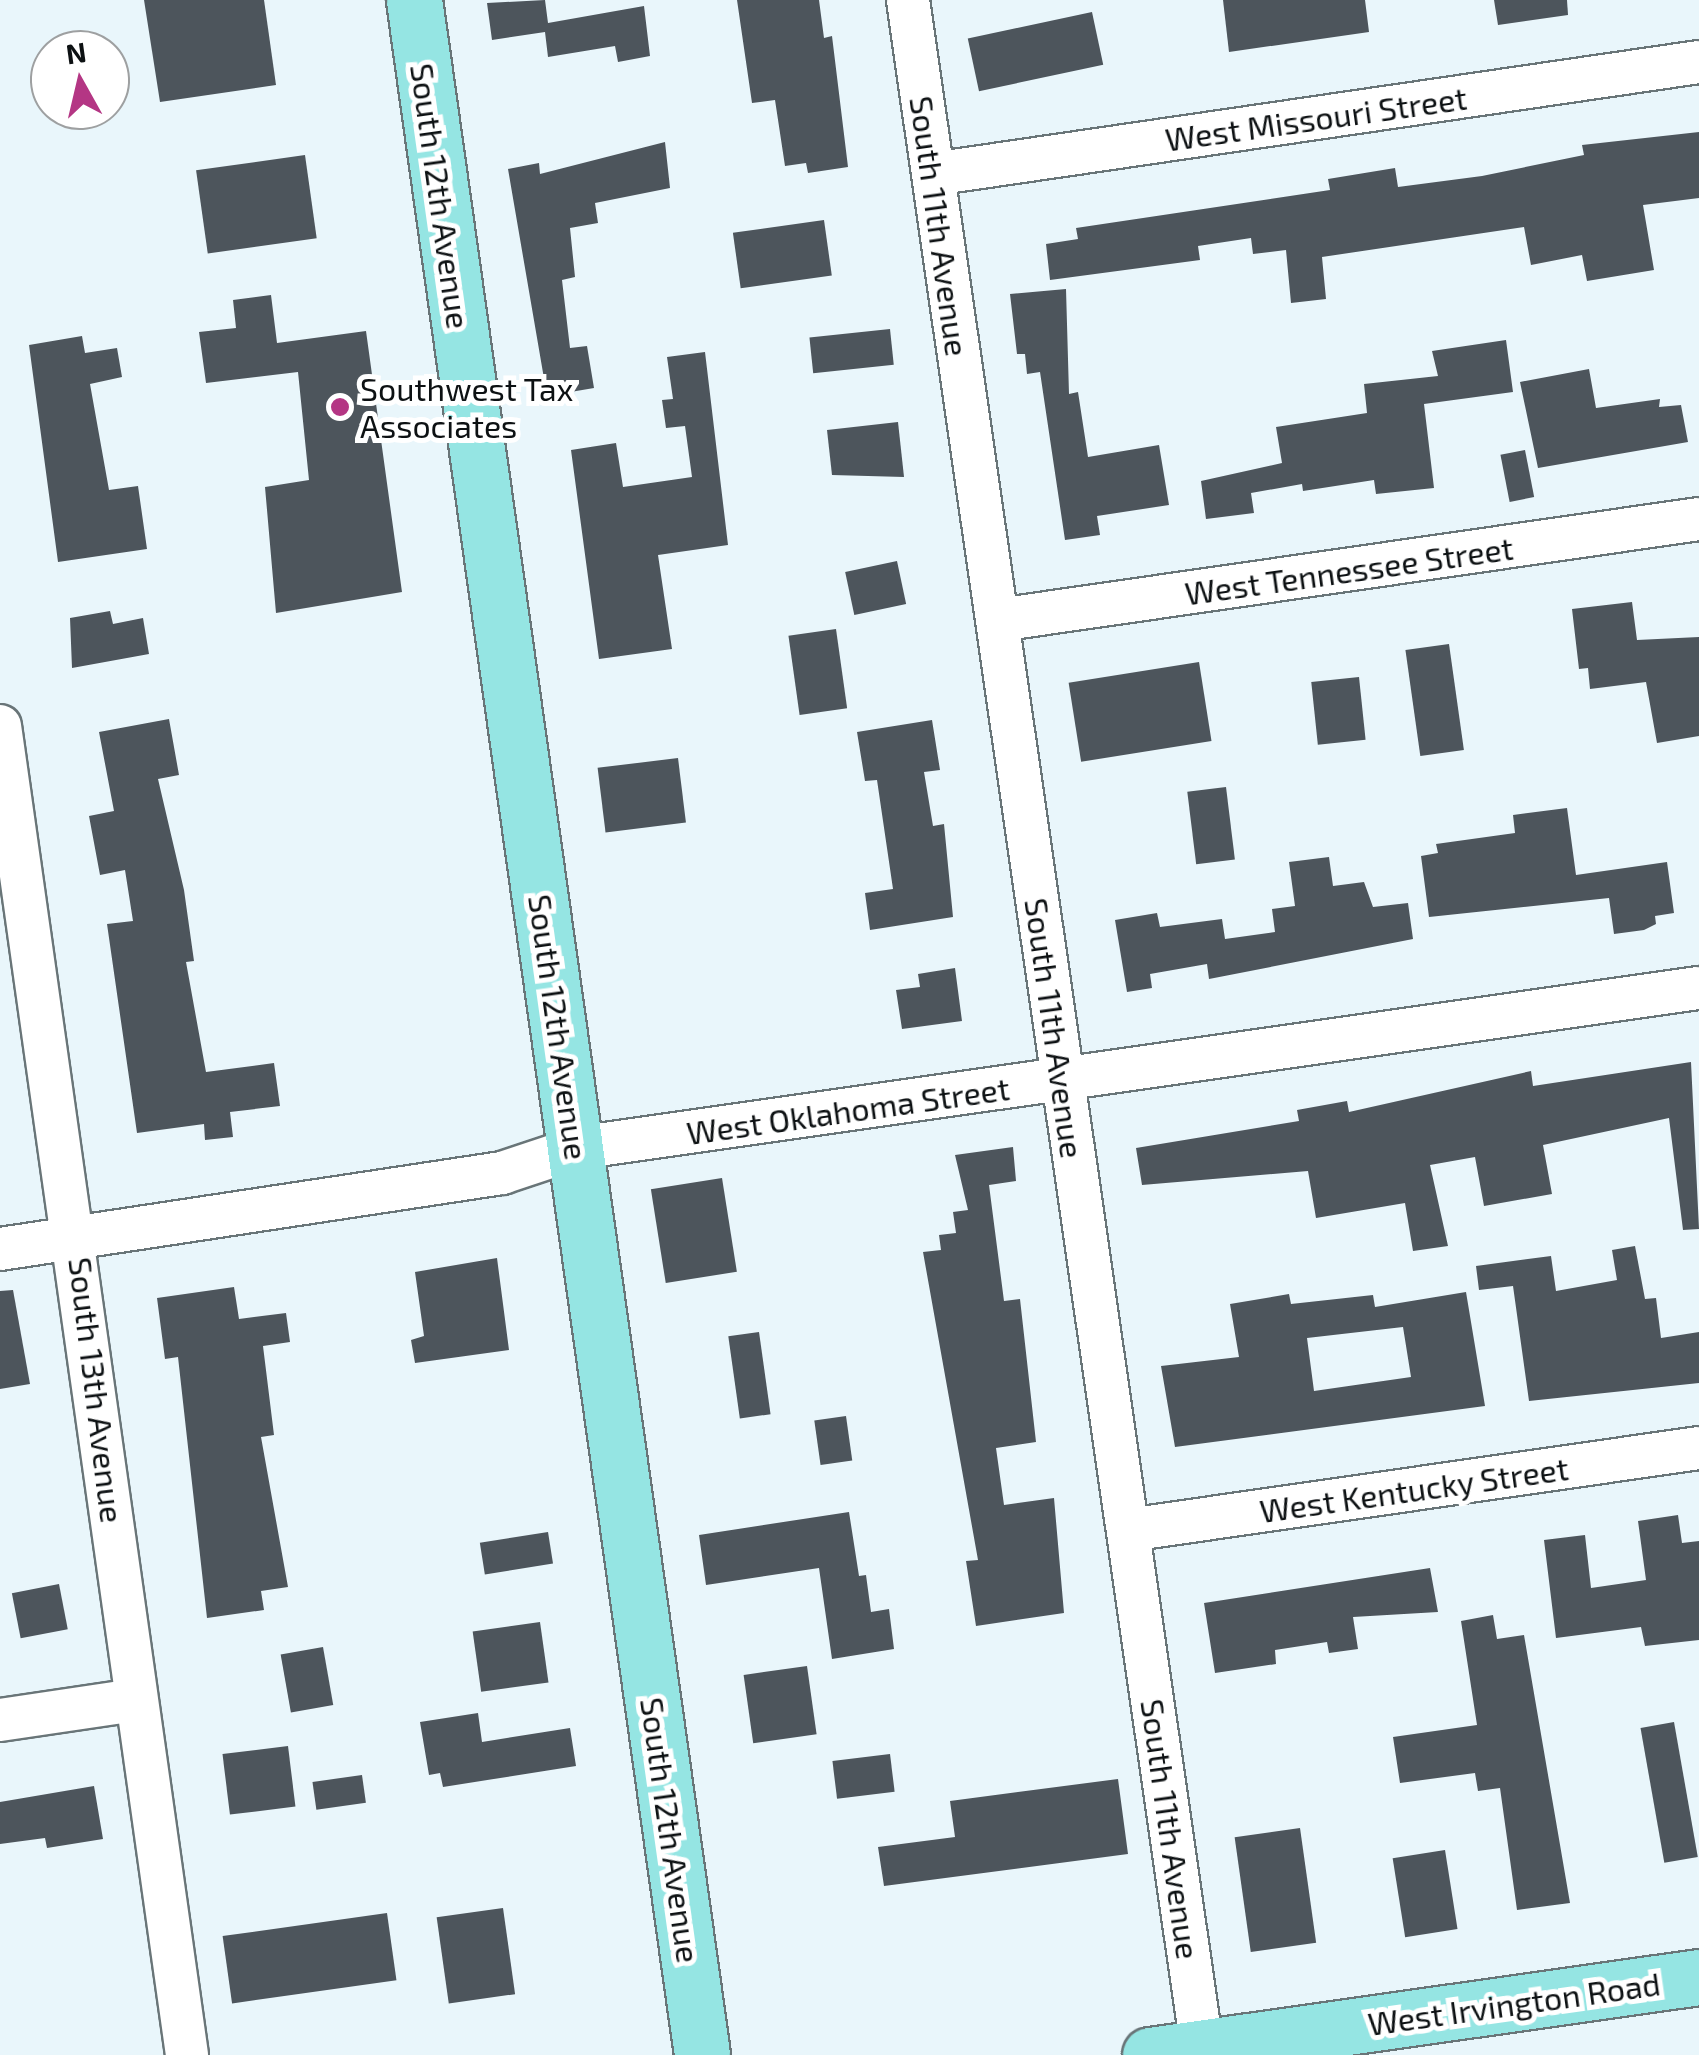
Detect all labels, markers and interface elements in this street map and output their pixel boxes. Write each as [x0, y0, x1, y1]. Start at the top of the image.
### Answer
north arrow [30, 30, 130, 130]
text: N [64, 34, 88, 71]
street label: South 12th Avenue [403, 61, 479, 331]
street label: West Missouri Street [1163, 78, 1469, 158]
street label: South 11th Avenue [903, 93, 977, 359]
place label: Southwest Tax Associates [360, 370, 574, 445]
marker: Southwest Tax Associates [329, 396, 351, 418]
street label: West Tennessee Street [1182, 528, 1516, 612]
street label: South 12th Avenue [521, 892, 597, 1162]
street label: South 11th Avenue [1018, 895, 1092, 1161]
street label: West Oklahoma Street [684, 1068, 1012, 1152]
street label: South 13th Avenue [62, 1255, 132, 1525]
street label: West Kentucky Street [1257, 1448, 1571, 1530]
street label: South 12th Avenue [633, 1695, 709, 1965]
street label: South 11th Avenue [1134, 1696, 1208, 1962]
street label: West Irvington Road [1365, 1963, 1663, 2043]

